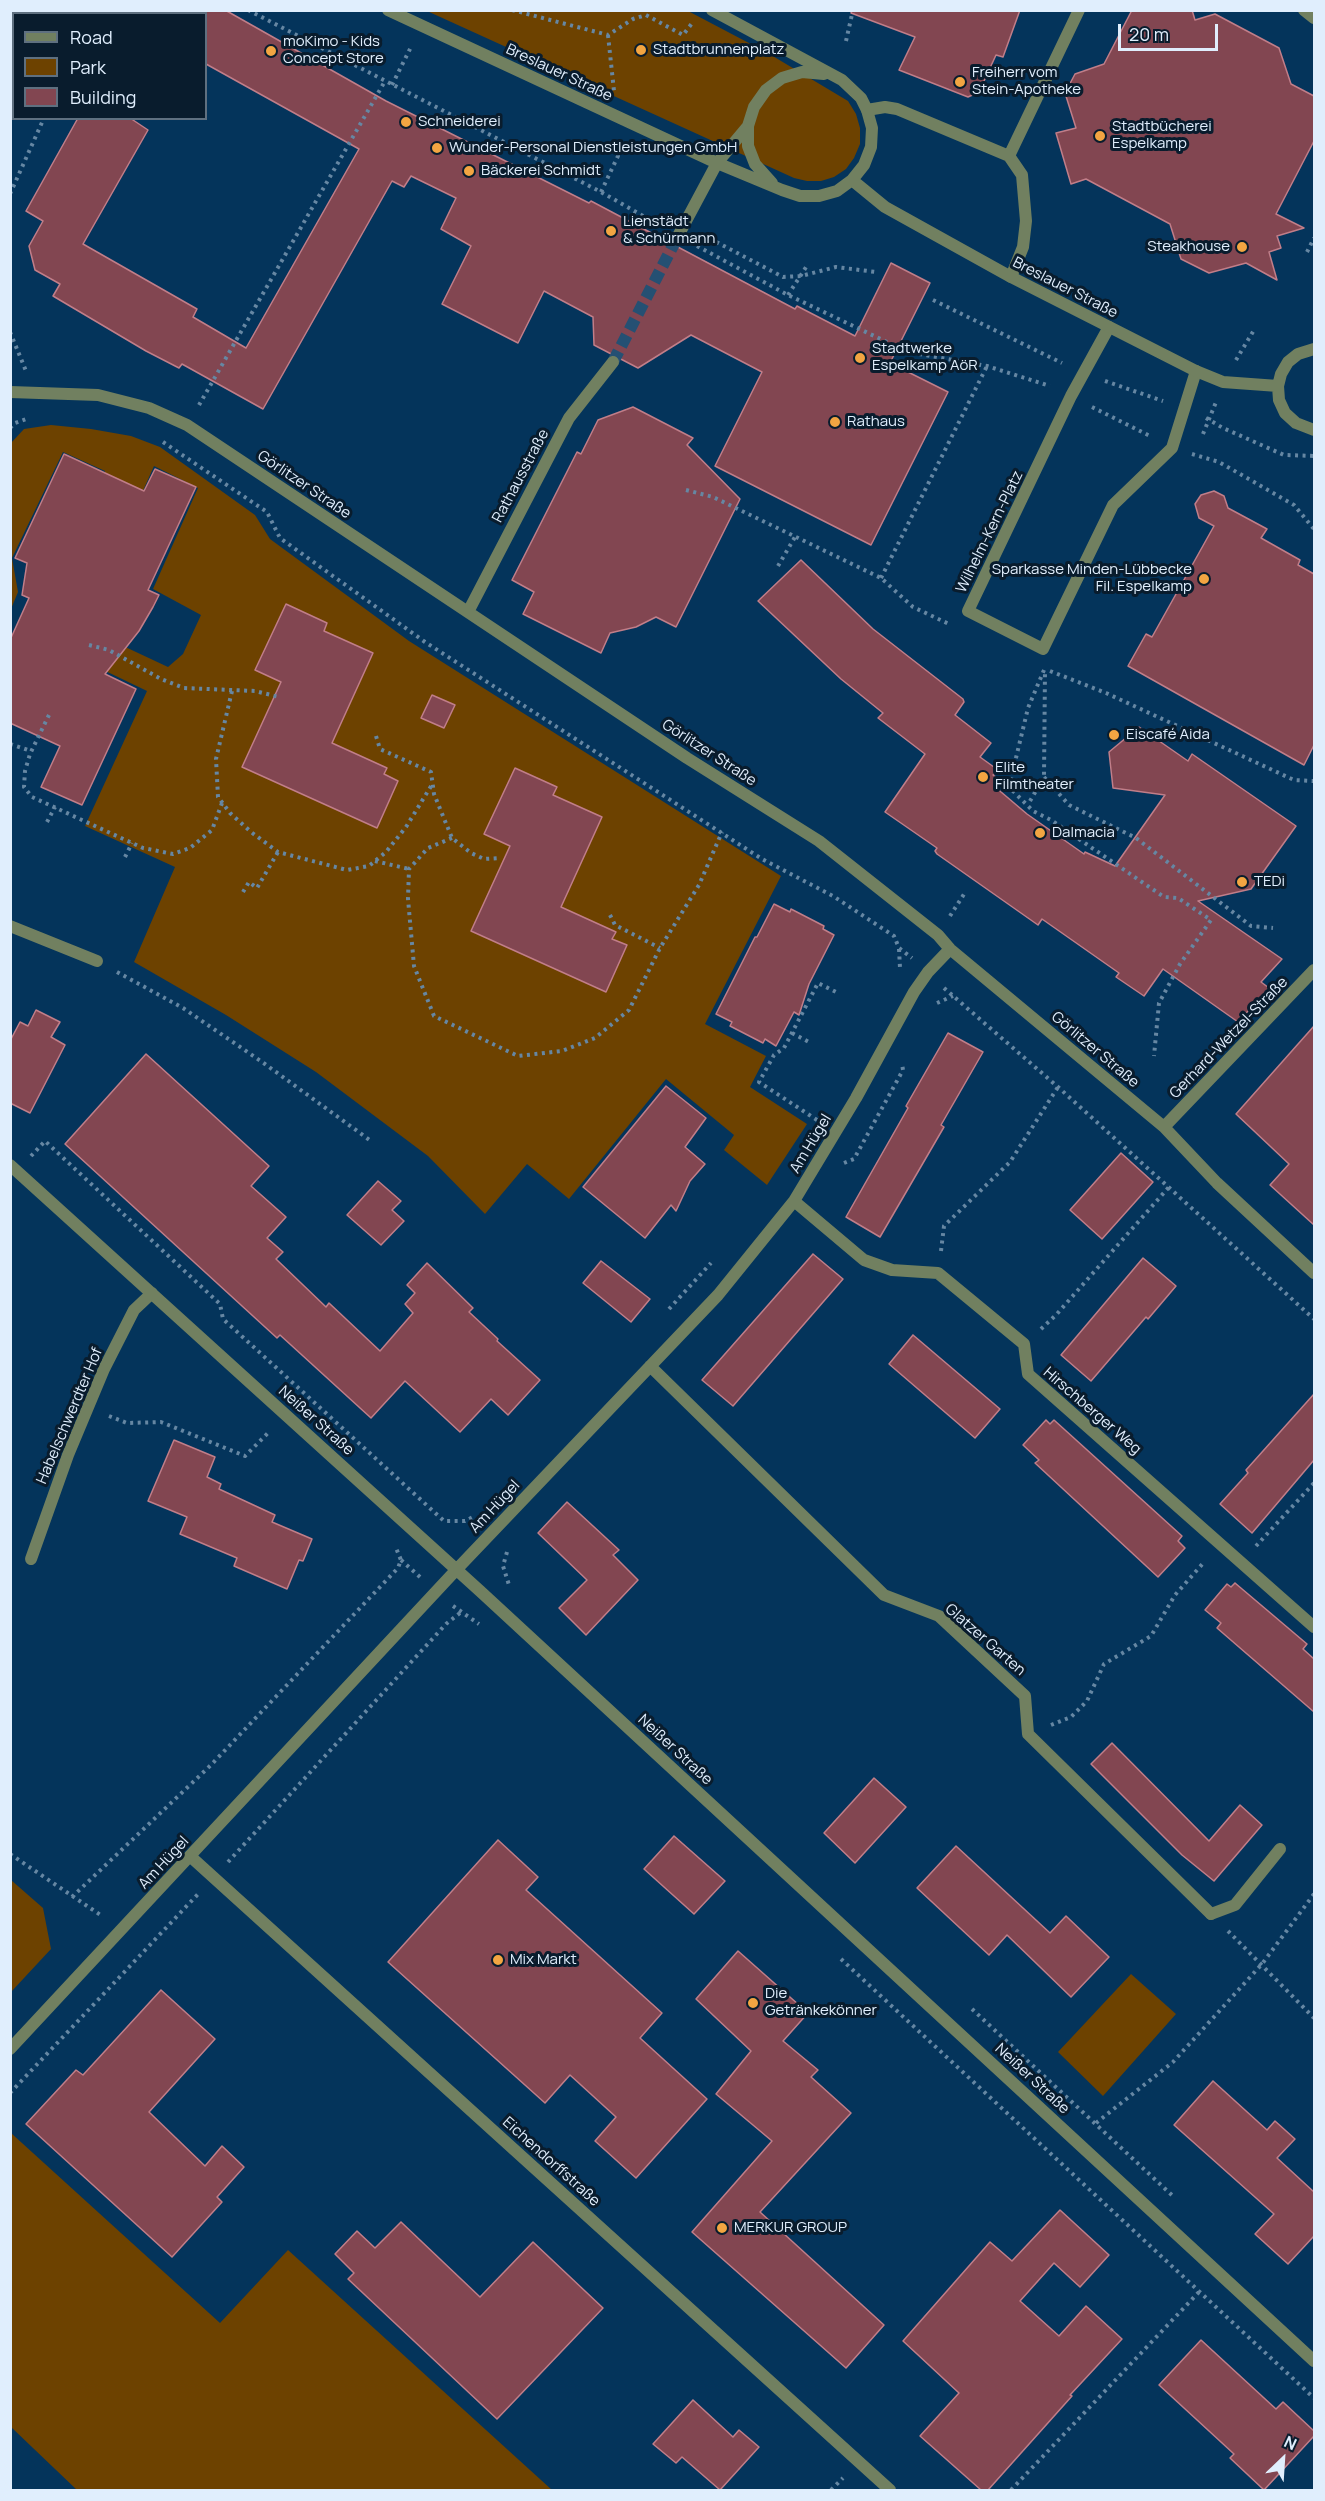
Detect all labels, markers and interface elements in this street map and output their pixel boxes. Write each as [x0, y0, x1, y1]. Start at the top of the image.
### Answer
legend [12, 12, 207, 120]
scale bar [1121, 12, 1222, 50]
text: 20 m [1129, 22, 1169, 46]
text: Road [70, 25, 113, 49]
place label: moKimo - Kids Concept Store [283, 33, 384, 68]
street label: Breslauer Straße [503, 40, 615, 106]
place label: Stadtbrunnenplatz [653, 41, 785, 59]
marker: Stadtbrunnenplatz [634, 43, 648, 57]
marker: moKimo - Kids Concept Store [264, 44, 278, 58]
text: Park [70, 55, 106, 79]
place label: Freiherr vom Stein-Apotheke [972, 64, 1081, 99]
marker: Freiherr vom Stein-Apotheke [953, 75, 967, 89]
text: Building [70, 85, 136, 109]
place label: Schneiderei [418, 113, 501, 131]
marker: Schneiderei [399, 115, 413, 129]
place label: Stadtbücherei Espelkamp [1112, 118, 1212, 153]
marker: Stadtbücherei Espelkamp [1093, 129, 1107, 143]
place label: Wunder-Personal Dienstleistungen GmbH [449, 139, 737, 157]
marker: Wunder-Personal Dienstleistungen GmbH [430, 141, 444, 155]
place label: Bäckerei Schmidt [481, 162, 601, 180]
marker: Bäckerei Schmidt [462, 164, 476, 178]
place label: Lienstädt & Schürmann [623, 213, 715, 248]
marker: Lienstädt & Schürmann [604, 224, 618, 238]
place label: Steakhouse [1147, 238, 1230, 256]
marker: Steakhouse [1235, 240, 1249, 254]
street label: Breslauer Straße [1009, 254, 1121, 322]
place label: Stadtwerke Espelkamp AöR [872, 340, 978, 375]
marker: Stadtwerke Espelkamp AöR [853, 351, 867, 365]
place label: Rathaus [847, 413, 905, 431]
marker: Rathaus [828, 415, 842, 429]
street label: Rathausstraße [489, 426, 553, 526]
street label: Görlitzer Straße [254, 447, 354, 523]
street label: Wilhelm-Kern-Platz [953, 468, 1027, 596]
place label: Sparkasse Minden-Lübbecke Fil. Espelkamp [992, 561, 1192, 596]
marker: Sparkasse Minden-Lübbecke Fil. Espelkamp [1197, 572, 1211, 586]
street label: Görlitzer Straße [658, 716, 760, 790]
place label: Eiscafé Aida [1126, 726, 1210, 744]
marker: Eiscafé Aida [1107, 728, 1121, 742]
place label: Elite Filmtheater [995, 759, 1074, 794]
marker: Elite Filmtheater [976, 770, 990, 784]
place label: Dalmacia [1052, 824, 1115, 842]
marker: Dalmacia [1033, 826, 1047, 840]
place label: TEDi [1254, 873, 1285, 891]
marker: TEDi [1235, 875, 1249, 889]
street label: Gerhard-Wetzel-Straße [1166, 973, 1292, 1103]
street label: Görlitzer Straße [1048, 1008, 1142, 1092]
street label: Am Hügel [786, 1111, 836, 1177]
street label: Habelschwerdter Hof [33, 1345, 107, 1487]
street label: Hirschberger Weg [1039, 1364, 1145, 1458]
street label: Neißer Straße [275, 1382, 357, 1460]
street label: Am Hügel [466, 1477, 524, 1537]
street label: Glatzer Garten [941, 1600, 1029, 1680]
street label: Neißer Straße [634, 1711, 716, 1789]
street label: Am Hügel [135, 1833, 193, 1893]
place label: Mix Markt [510, 1951, 577, 1969]
marker: Mix Markt [491, 1953, 505, 1967]
place label: Die Getränkekönner [765, 1985, 877, 2020]
marker: Die Getränkekönner [746, 1996, 760, 2010]
street label: Neißer Straße [991, 2040, 1073, 2118]
street label: Eichendorffstraße [499, 2114, 603, 2210]
place label: MERKUR GROUP [734, 2219, 847, 2237]
marker: MERKUR GROUP [715, 2221, 729, 2235]
north arrow [1253, 2429, 1313, 2489]
text: N [1281, 2430, 1300, 2455]

